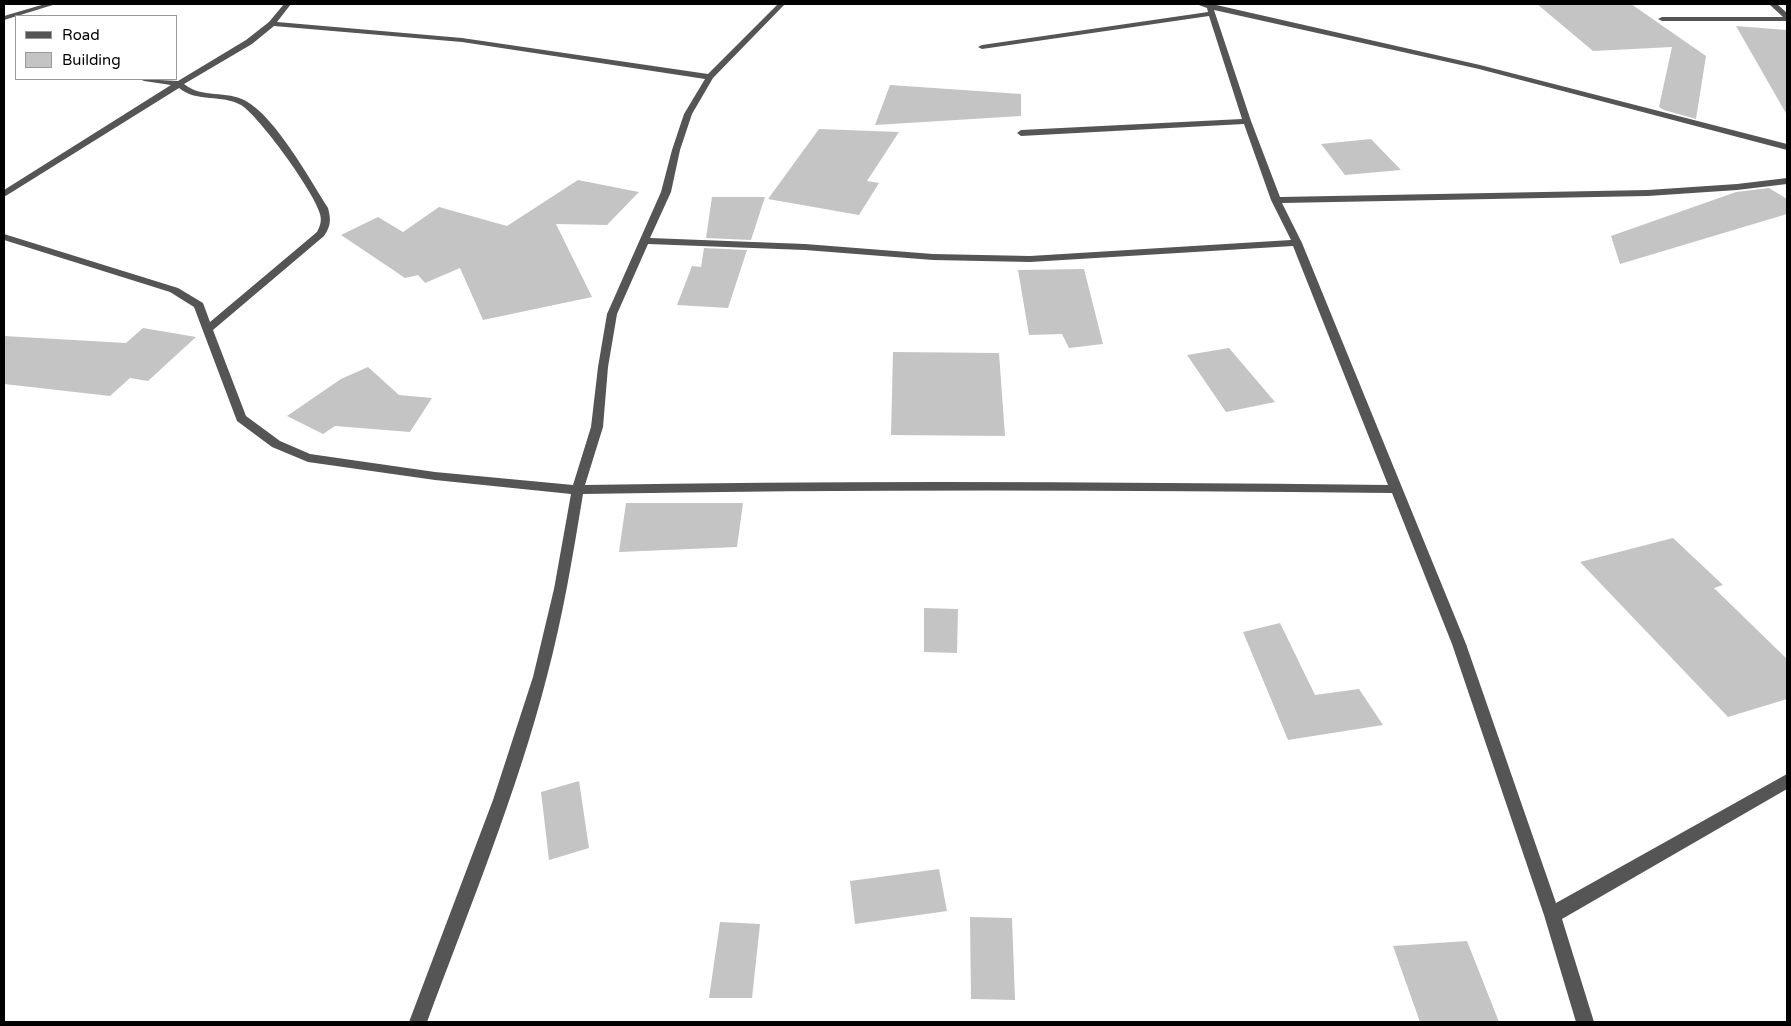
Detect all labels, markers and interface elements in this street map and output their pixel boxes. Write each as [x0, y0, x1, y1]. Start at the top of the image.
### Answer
legend [15, 15, 178, 80]
text: Road [62, 26, 100, 44]
text: Building [62, 51, 121, 69]

